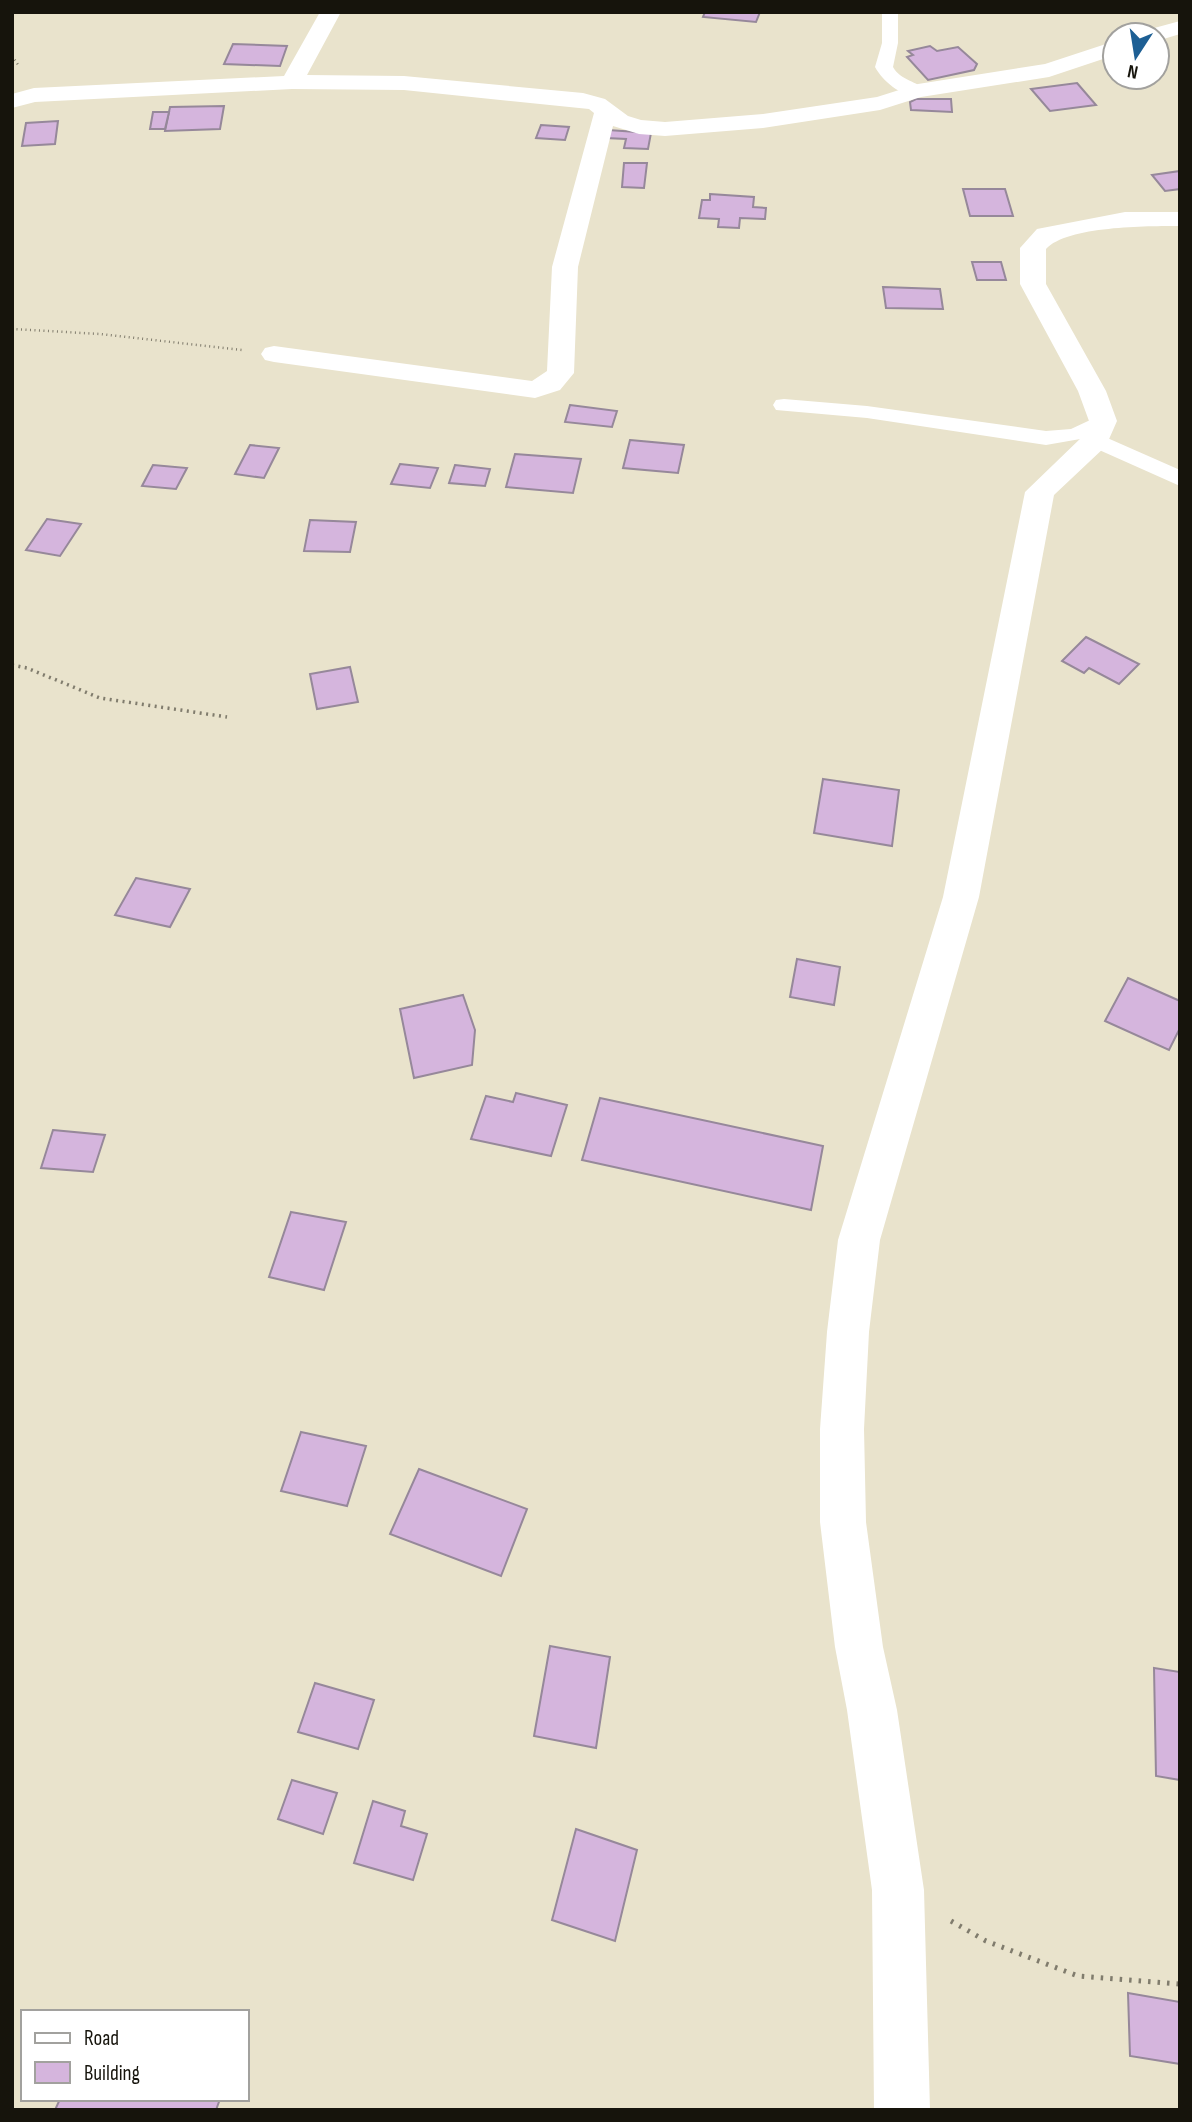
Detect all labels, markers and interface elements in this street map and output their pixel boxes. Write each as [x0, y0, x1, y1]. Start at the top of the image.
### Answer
north arrow [1101, 21, 1171, 91]
text: N [1125, 59, 1140, 83]
legend [21, 2010, 248, 2101]
text: Road [84, 2026, 119, 2051]
text: Building [84, 2061, 140, 2086]

